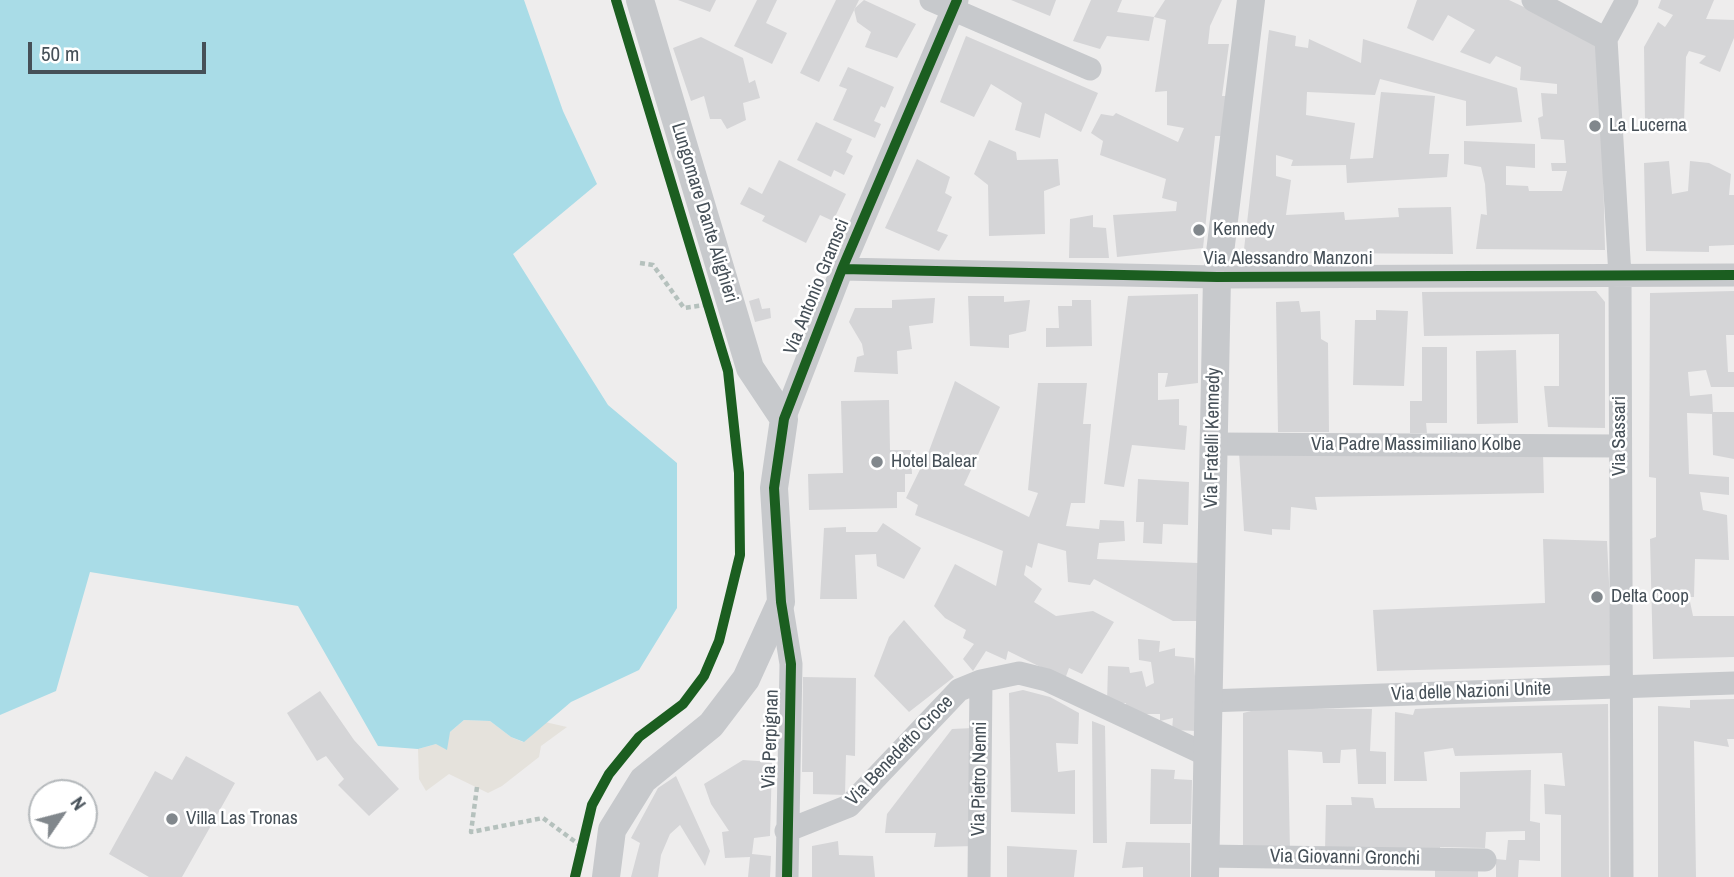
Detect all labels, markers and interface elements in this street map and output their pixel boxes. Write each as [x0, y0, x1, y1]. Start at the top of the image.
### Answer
scale bar [32, 28, 210, 72]
text: 50 m [41, 39, 79, 68]
place label: La Lucerna [1609, 115, 1687, 137]
marker: La Lucerna [1587, 118, 1603, 134]
street label: Lungomare Dante Alighieri [666, 120, 742, 306]
street label: Via Antonio Gramsci [779, 216, 855, 358]
place label: Kennedy [1213, 219, 1275, 241]
marker: Kennedy [1191, 222, 1207, 238]
street label: Via Alessandro Manzoni [1203, 248, 1373, 270]
street label: Via Fratelli Kennedy [1200, 367, 1226, 509]
street label: Via Sassari [1609, 396, 1631, 476]
street label: Via Padre Massimiliano Kolbe [1311, 434, 1521, 456]
place label: Hotel Balear [891, 451, 977, 473]
marker: Hotel Balear [869, 454, 885, 470]
place label: Delta Coop [1611, 586, 1689, 608]
marker: Delta Coop [1589, 589, 1605, 605]
street label: Via delle Nazioni Unite [1391, 678, 1551, 706]
street label: Via Perpignan [758, 689, 784, 789]
street label: Via Benedetto Croce [842, 691, 958, 811]
street label: Via Pietro Nenni [968, 721, 992, 837]
north arrow [28, 779, 98, 849]
text: N [65, 791, 92, 815]
place label: Villa Las Tronas [186, 808, 298, 830]
marker: Villa Las Tronas [164, 811, 180, 827]
street label: Via Giovanni Gronchi [1270, 845, 1420, 871]

